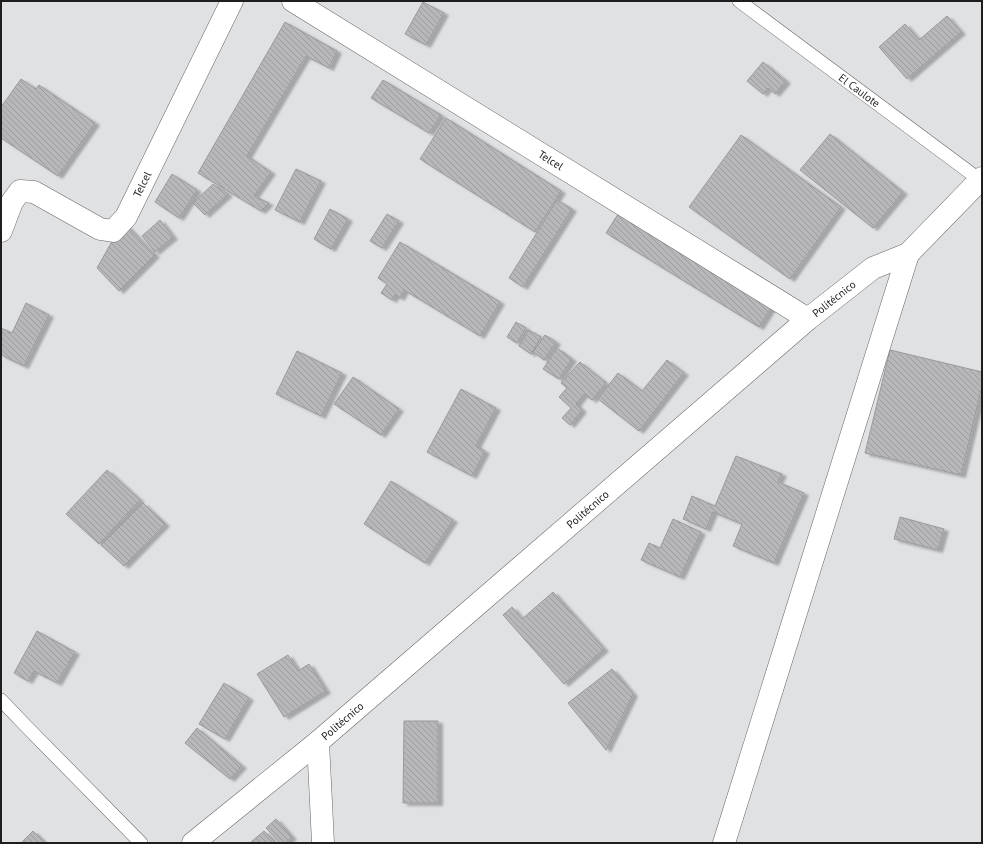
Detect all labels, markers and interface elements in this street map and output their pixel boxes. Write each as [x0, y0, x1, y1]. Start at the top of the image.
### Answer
street label: El Caulote [836, 71, 883, 111]
street label: Telcel [536, 147, 567, 174]
street label: Telcel [130, 168, 155, 200]
street label: Politécnico [809, 277, 859, 320]
street label: Politécnico [564, 487, 612, 531]
street label: Politécnico [318, 699, 367, 743]

